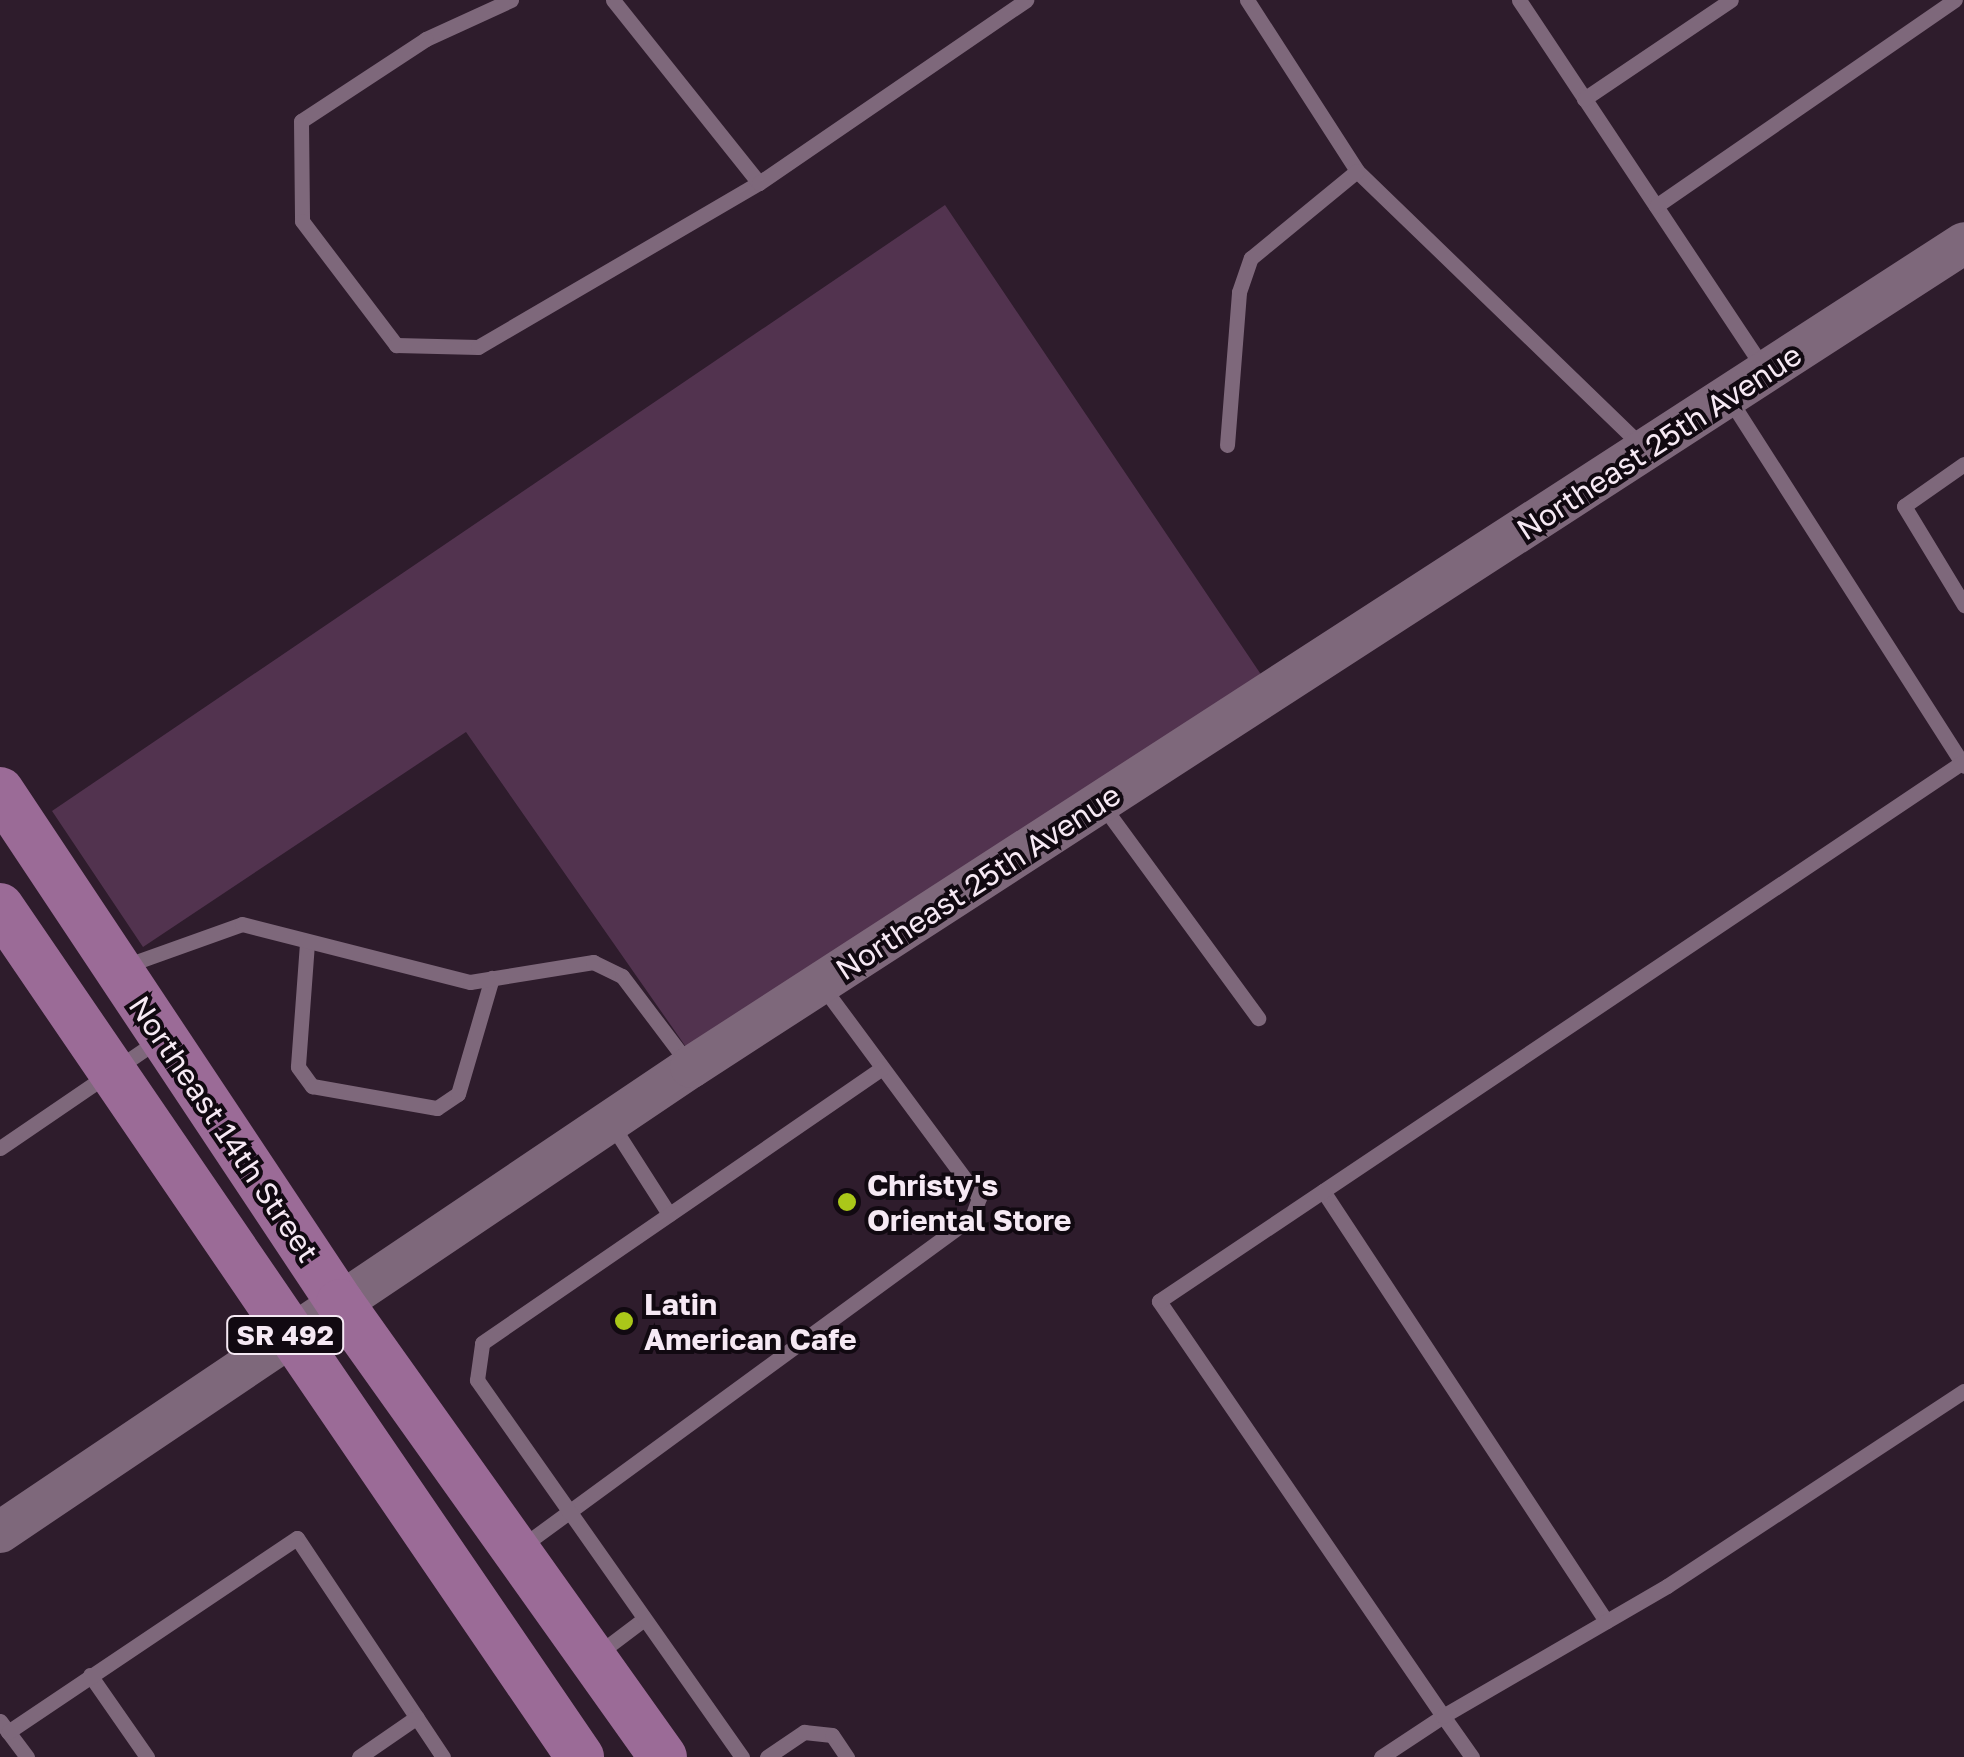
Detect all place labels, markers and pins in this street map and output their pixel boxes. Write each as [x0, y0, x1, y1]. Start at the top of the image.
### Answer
place label: Christy's Oriental Store [867, 1167, 1072, 1238]
marker: Christy's Oriental Store [836, 1191, 858, 1213]
place label: Latin American Cafe [644, 1286, 857, 1356]
marker: Latin American Cafe [613, 1310, 635, 1332]

